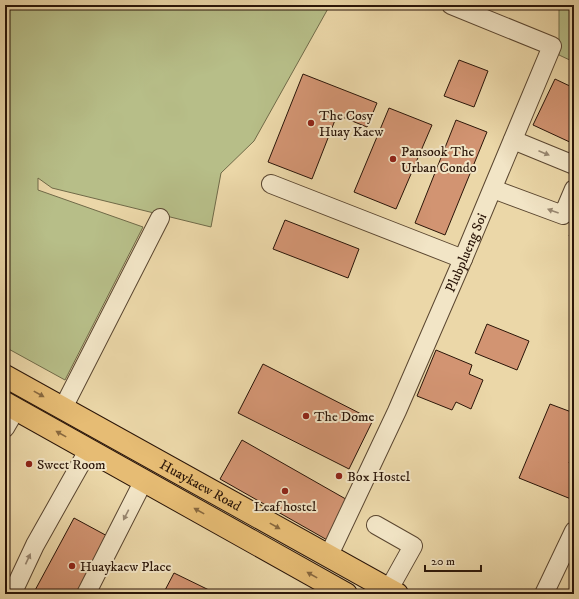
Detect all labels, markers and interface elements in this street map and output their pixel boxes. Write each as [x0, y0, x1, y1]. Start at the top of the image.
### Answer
place label: The Cosy Huay Kaew [319, 107, 383, 141]
marker: The Cosy Huay Kaew [306, 118, 316, 128]
place label: Pansook The Urban Condo [401, 143, 477, 177]
one-way arrow [538, 150, 550, 156]
marker: Pansook The Urban Condo [388, 154, 398, 164]
one-way arrow [546, 208, 558, 214]
street label: Plubplueng Soi [442, 210, 491, 295]
one-way arrow [33, 391, 45, 398]
place label: The Dome [314, 408, 374, 426]
marker: The Dome [301, 411, 311, 421]
one-way arrow [55, 430, 67, 437]
place label: Sweet Room [37, 456, 106, 474]
street label: Huaykaew Road [156, 456, 244, 516]
marker: Sweet Room [24, 459, 34, 469]
place label: Box Hostel [347, 468, 411, 486]
marker: Box Hostel [334, 471, 344, 481]
marker: Leaf hostel [280, 486, 290, 496]
place label: Leaf hostel [254, 498, 317, 516]
one-way arrow [193, 508, 205, 515]
one-way arrow [123, 509, 129, 521]
one-way arrow [269, 522, 281, 529]
scale bar [425, 547, 481, 573]
one-way arrow [25, 553, 31, 564]
text: 20 m [431, 554, 455, 569]
place label: Huaykaew Place [80, 558, 171, 576]
marker: Huaykaew Place [67, 561, 77, 571]
one-way arrow [306, 571, 318, 578]

